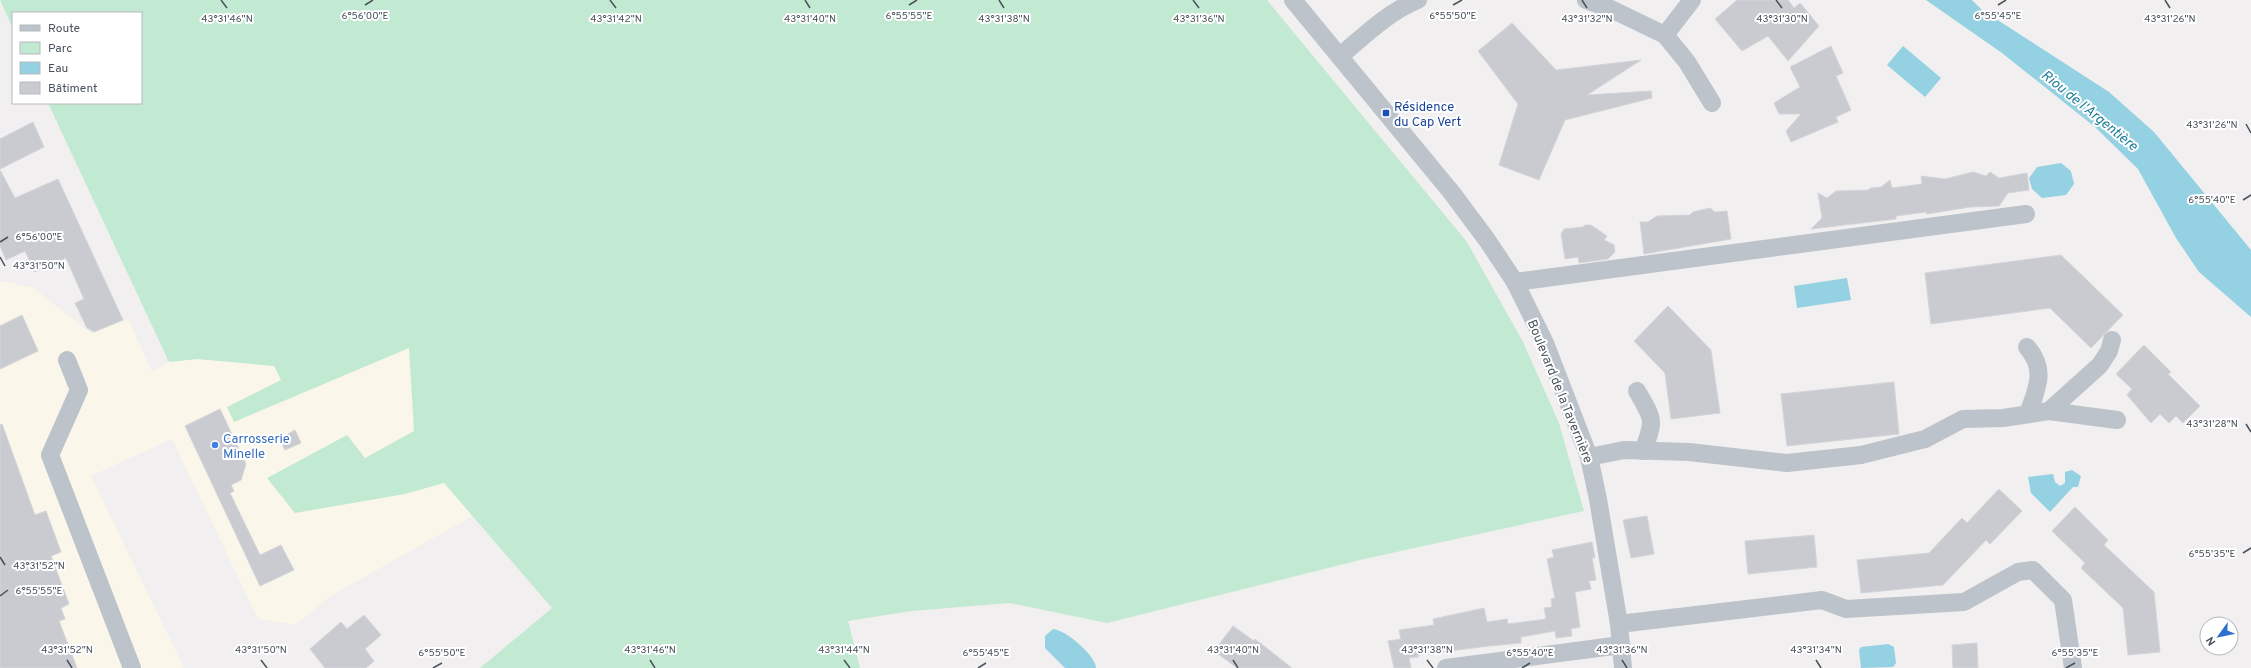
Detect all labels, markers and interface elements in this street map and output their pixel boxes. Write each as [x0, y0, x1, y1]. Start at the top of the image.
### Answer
text: 6°56'00"E [341, 10, 389, 23]
text: 6°55'55"E [885, 10, 933, 23]
text: 6°55'50"E [1429, 10, 1477, 23]
text: 6°55'45"E [1974, 10, 2022, 23]
legend [12, 12, 142, 104]
text: 43°31'46"N [201, 13, 253, 26]
text: 43°31'42"N [590, 13, 642, 26]
text: 43°31'40"N [784, 13, 836, 26]
text: 43°31'38"N [978, 13, 1030, 26]
text: 43°31'36"N [1173, 13, 1225, 26]
text: 43°31'32"N [1561, 13, 1613, 26]
text: 43°31'30"N [1756, 13, 1808, 26]
text: 43°31'26"N [2144, 13, 2196, 26]
text: Route [48, 21, 80, 37]
text: Parc [48, 41, 72, 57]
text: Eau [48, 61, 68, 77]
water label: Riou de l'Argentière [2037, 67, 2141, 156]
text: Bâtiment [48, 81, 98, 97]
place label: Résidence du Cap Vert [1394, 100, 1462, 131]
marker: Résidence du Cap Vert [1381, 108, 1391, 118]
text: 43°31'26"N [2186, 119, 2238, 132]
text: 6°55'40"E [2188, 194, 2236, 207]
text: 6°56'00"E [15, 231, 63, 244]
text: 43°31'50"N [13, 260, 65, 273]
street label: Boulevard de la Tavernière [1523, 318, 1595, 466]
text: 43°31'28"N [2186, 418, 2238, 431]
place label: Carrosserie Minelle [223, 432, 290, 463]
marker: Carrosserie Minelle [210, 440, 220, 450]
text: 6°55'35"E [2189, 548, 2235, 561]
text: 43°31'52"N [13, 560, 65, 573]
text: 6°55'55"E [15, 585, 63, 598]
north arrow [2199, 616, 2239, 656]
text: N [2203, 634, 2219, 648]
text: 43°31'52"N [41, 644, 93, 657]
text: 43°31'50"N [235, 644, 287, 657]
text: 43°31'46"N [624, 644, 676, 657]
text: 43°31'44"N [818, 644, 870, 657]
text: 43°31'40"N [1207, 644, 1259, 657]
text: 43°31'38"N [1401, 644, 1453, 657]
text: 43°31'36"N [1596, 644, 1648, 657]
text: 43°31'34"N [1790, 644, 1842, 657]
text: 6°55'50"E [418, 647, 466, 660]
text: 6°55'45"E [962, 647, 1010, 660]
text: 6°55'40"E [1506, 647, 1554, 660]
text: 6°55'35"E [2052, 647, 2098, 660]

